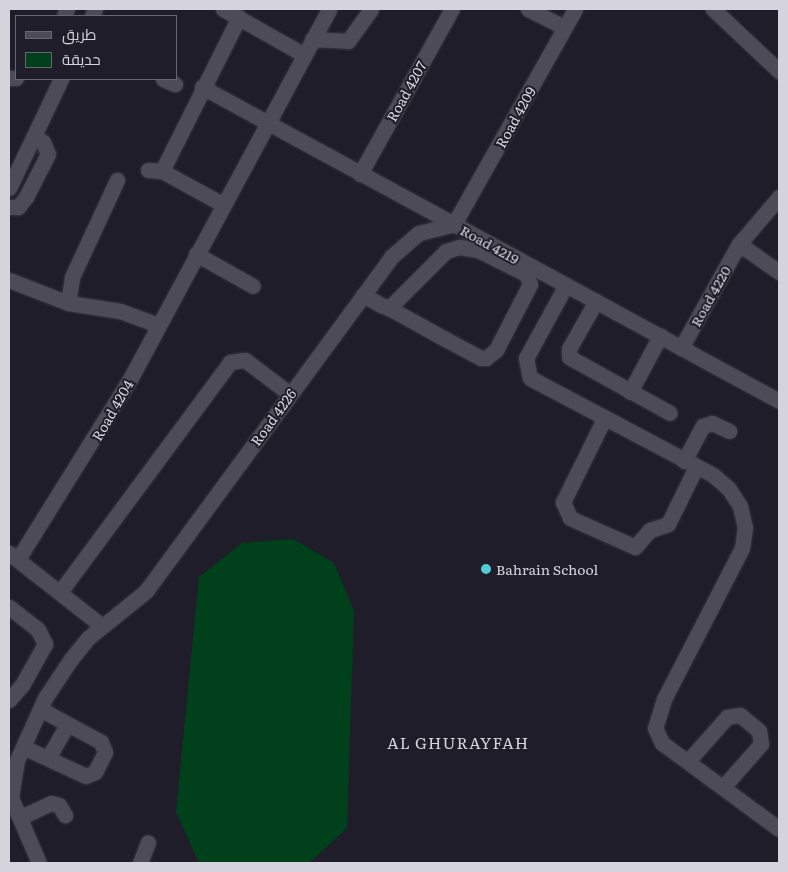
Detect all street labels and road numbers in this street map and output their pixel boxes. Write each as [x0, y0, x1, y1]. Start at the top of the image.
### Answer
street label: Road 4207 [382, 58, 430, 124]
street label: Road 4209 [491, 84, 539, 150]
street label: Road 4219 [458, 221, 522, 267]
street label: Road 4220 [686, 263, 734, 329]
street label: Road 4204 [88, 377, 136, 443]
street label: Road 4226 [247, 385, 299, 449]

